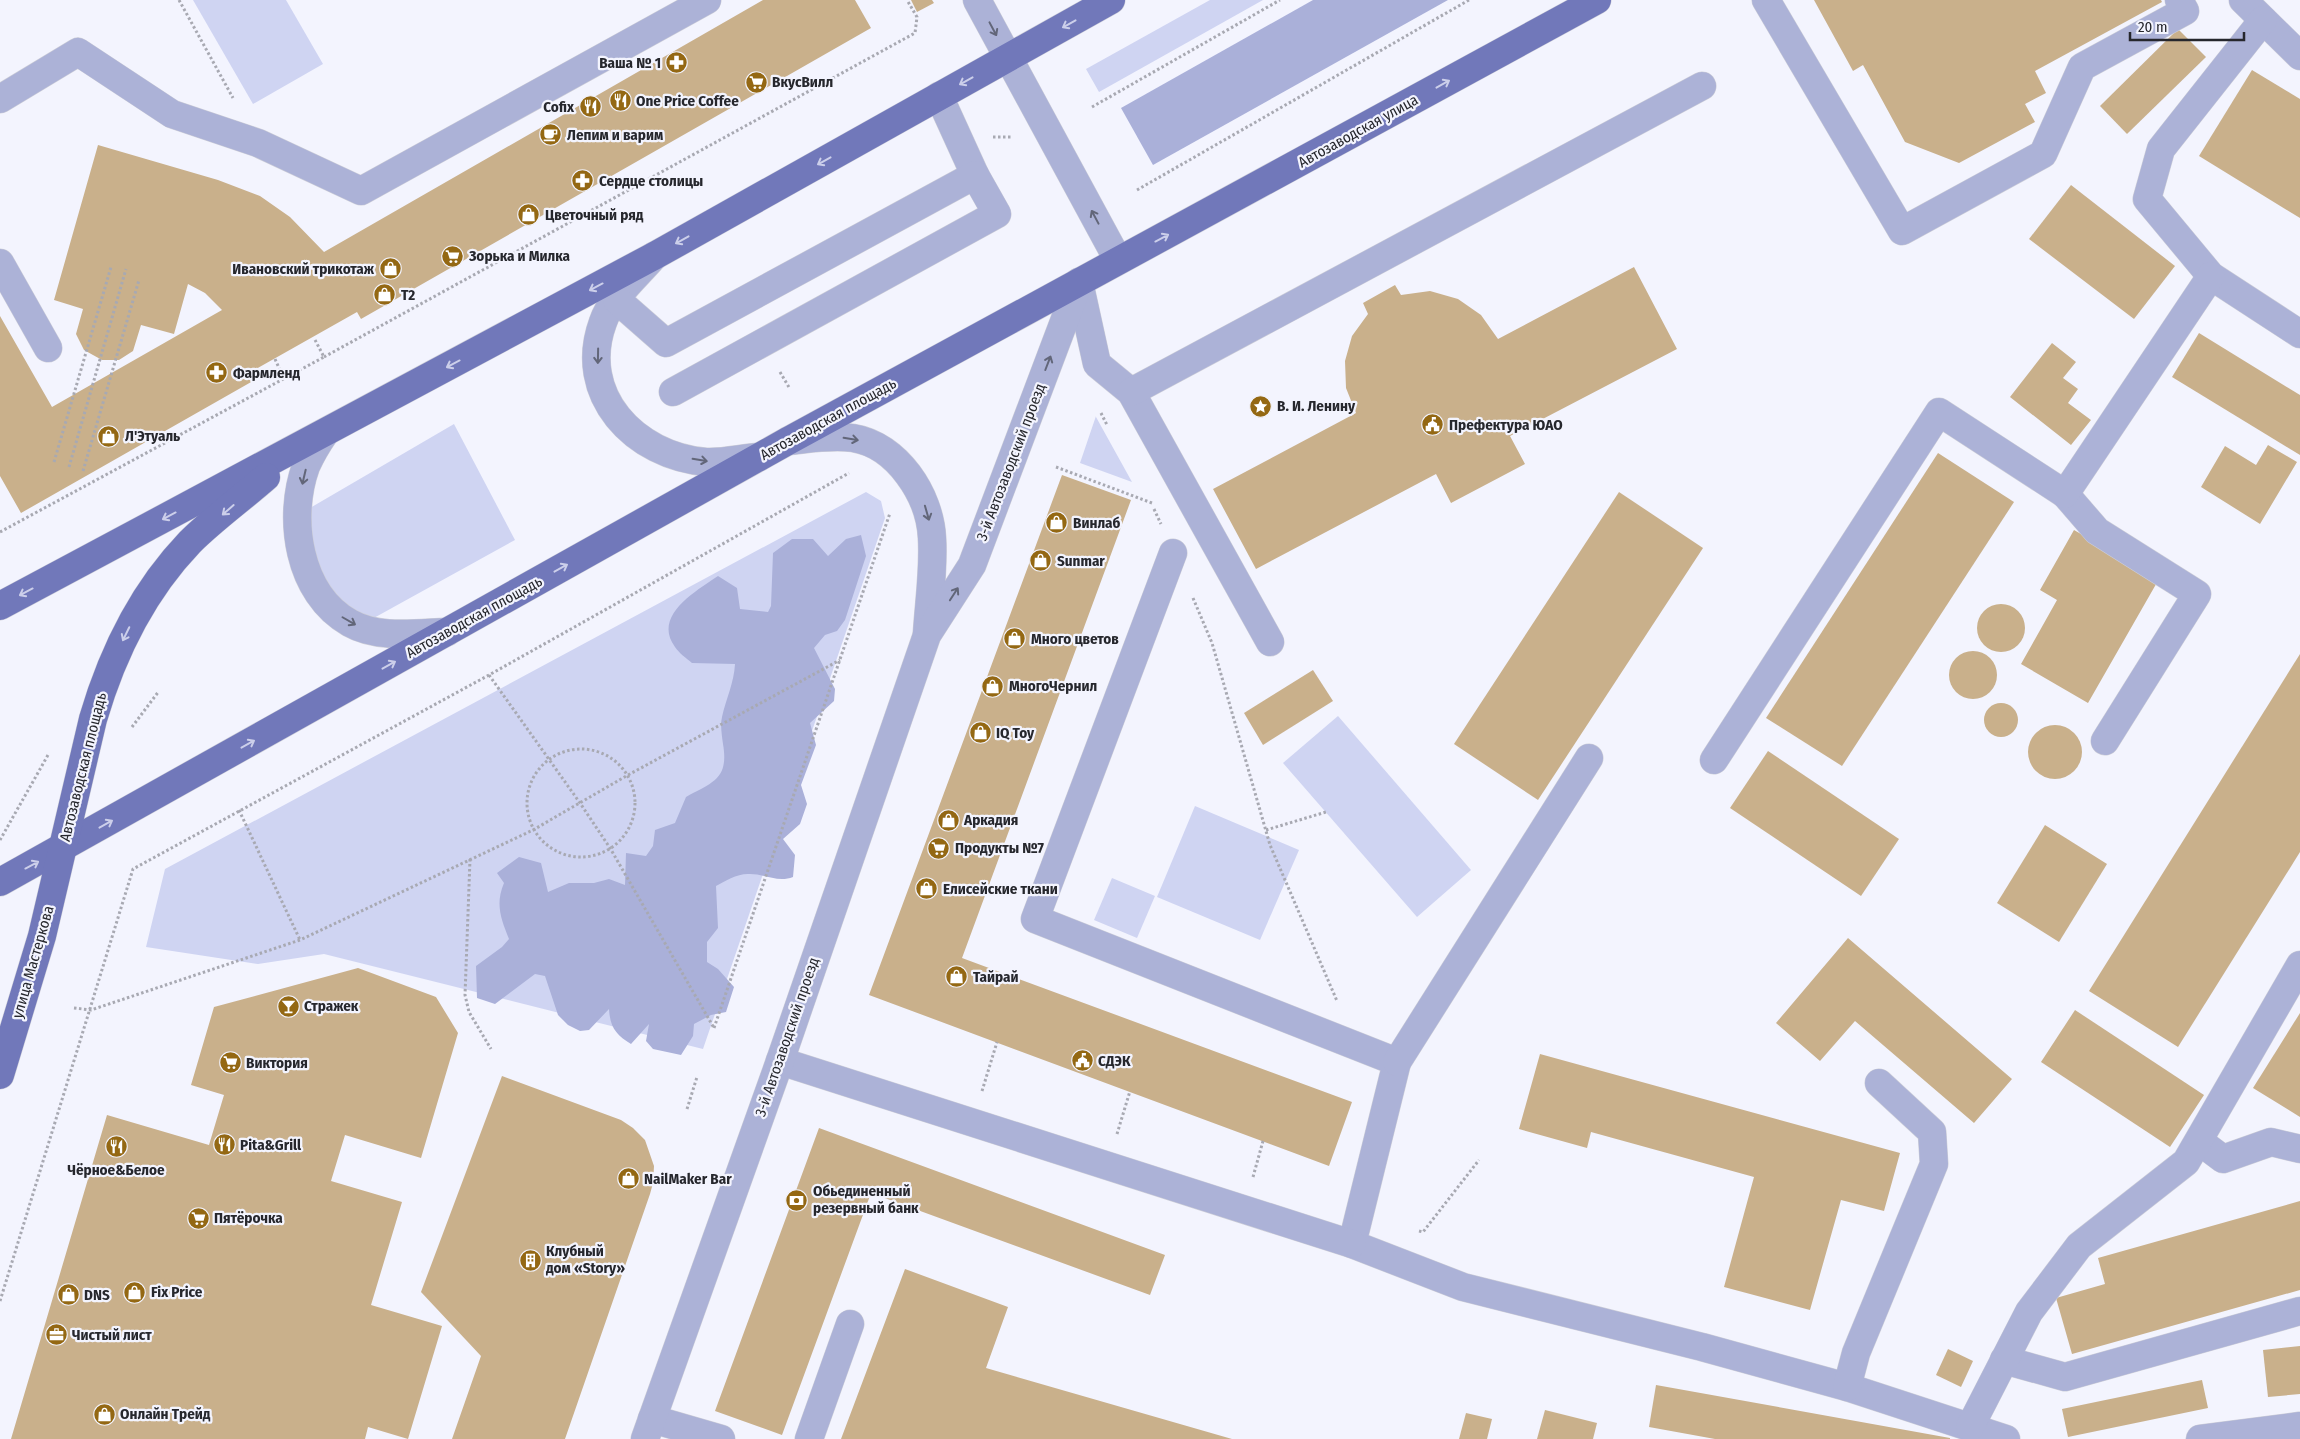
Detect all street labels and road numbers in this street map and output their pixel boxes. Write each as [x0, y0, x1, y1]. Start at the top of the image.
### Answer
street label: Автозаводская улица [1295, 91, 1421, 171]
street label: Автозаводская площадь [757, 374, 899, 464]
street label: 3-й Автозаводский проезд [973, 381, 1049, 543]
street label: Автозаводская площадь [403, 572, 545, 662]
street label: Автозаводская площадь [56, 691, 110, 843]
street label: улица Мастеркова [8, 904, 58, 1020]
street label: 3-й Автозаводский проезд [751, 955, 823, 1119]

